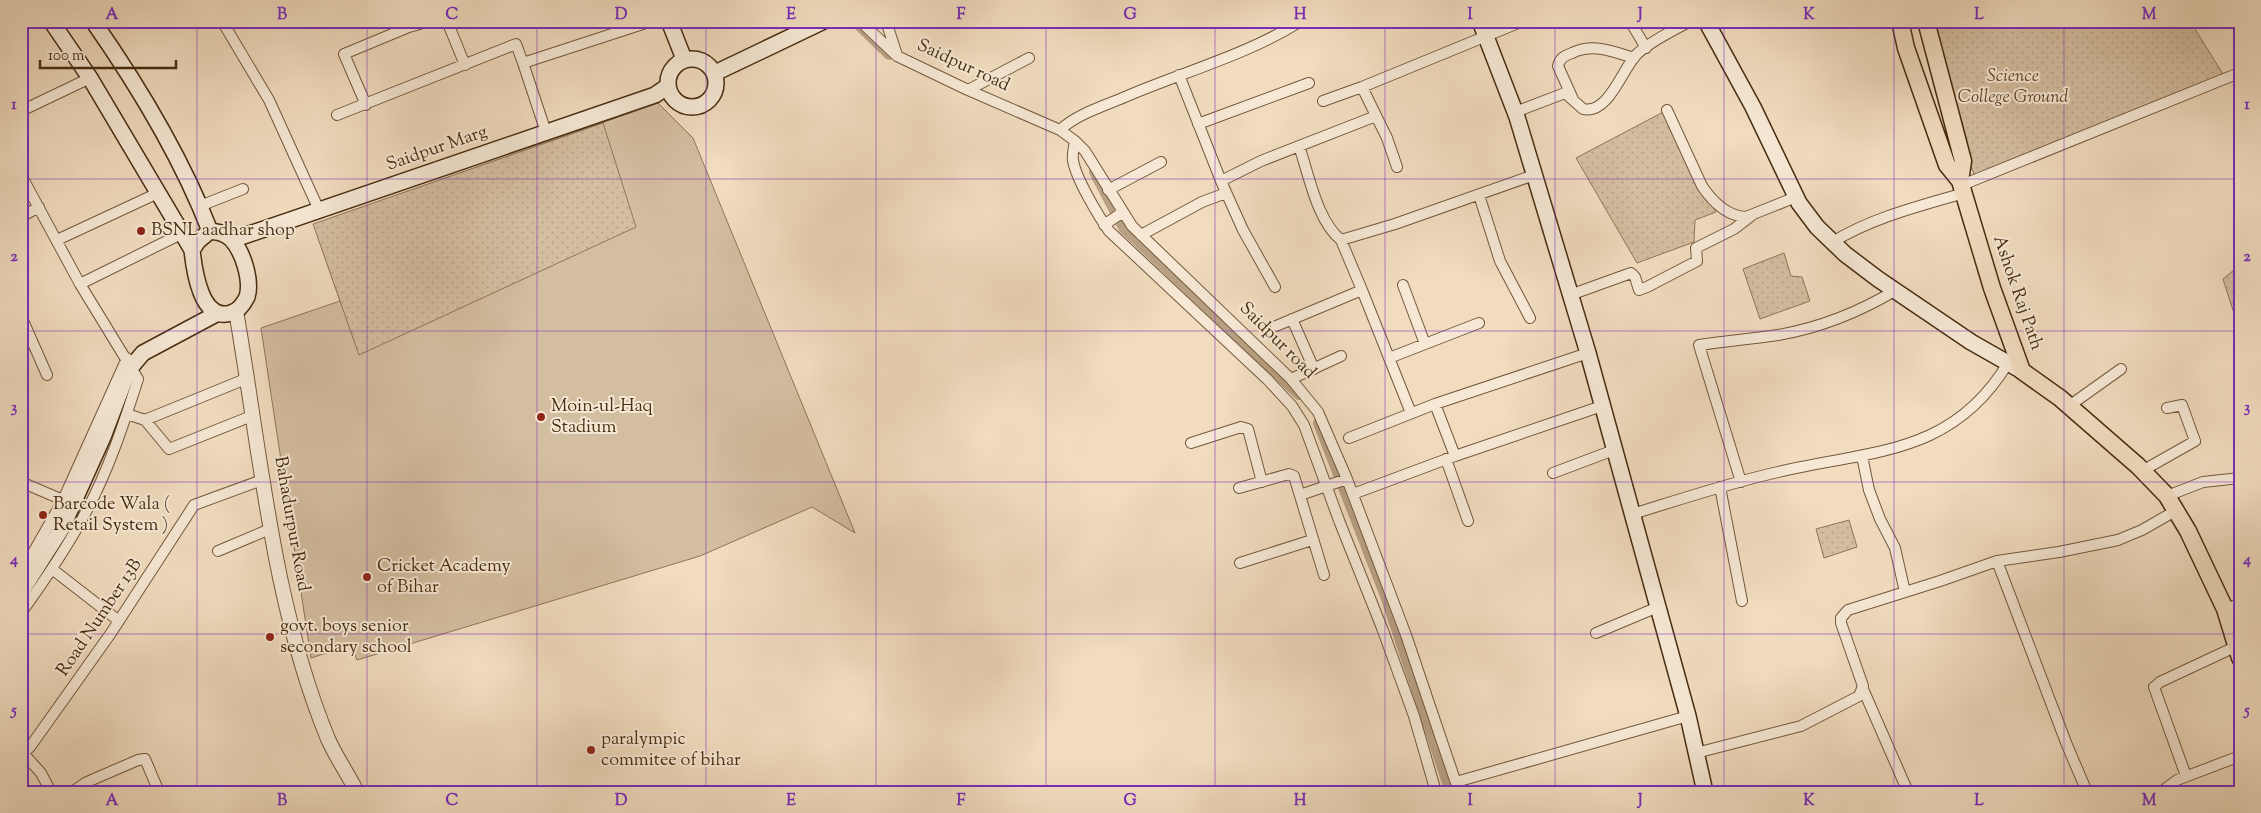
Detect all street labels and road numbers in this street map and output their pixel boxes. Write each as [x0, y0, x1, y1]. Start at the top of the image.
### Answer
street label: Saidpur road [912, 33, 1014, 99]
street label: Saidpur Marg [383, 120, 491, 178]
street label: Ashok Raj Path [1985, 232, 2049, 354]
street label: Saidpur road [1233, 297, 1321, 385]
street label: Bahadurpur Road [266, 454, 316, 594]
street label: Road Number 13B [51, 554, 149, 682]

